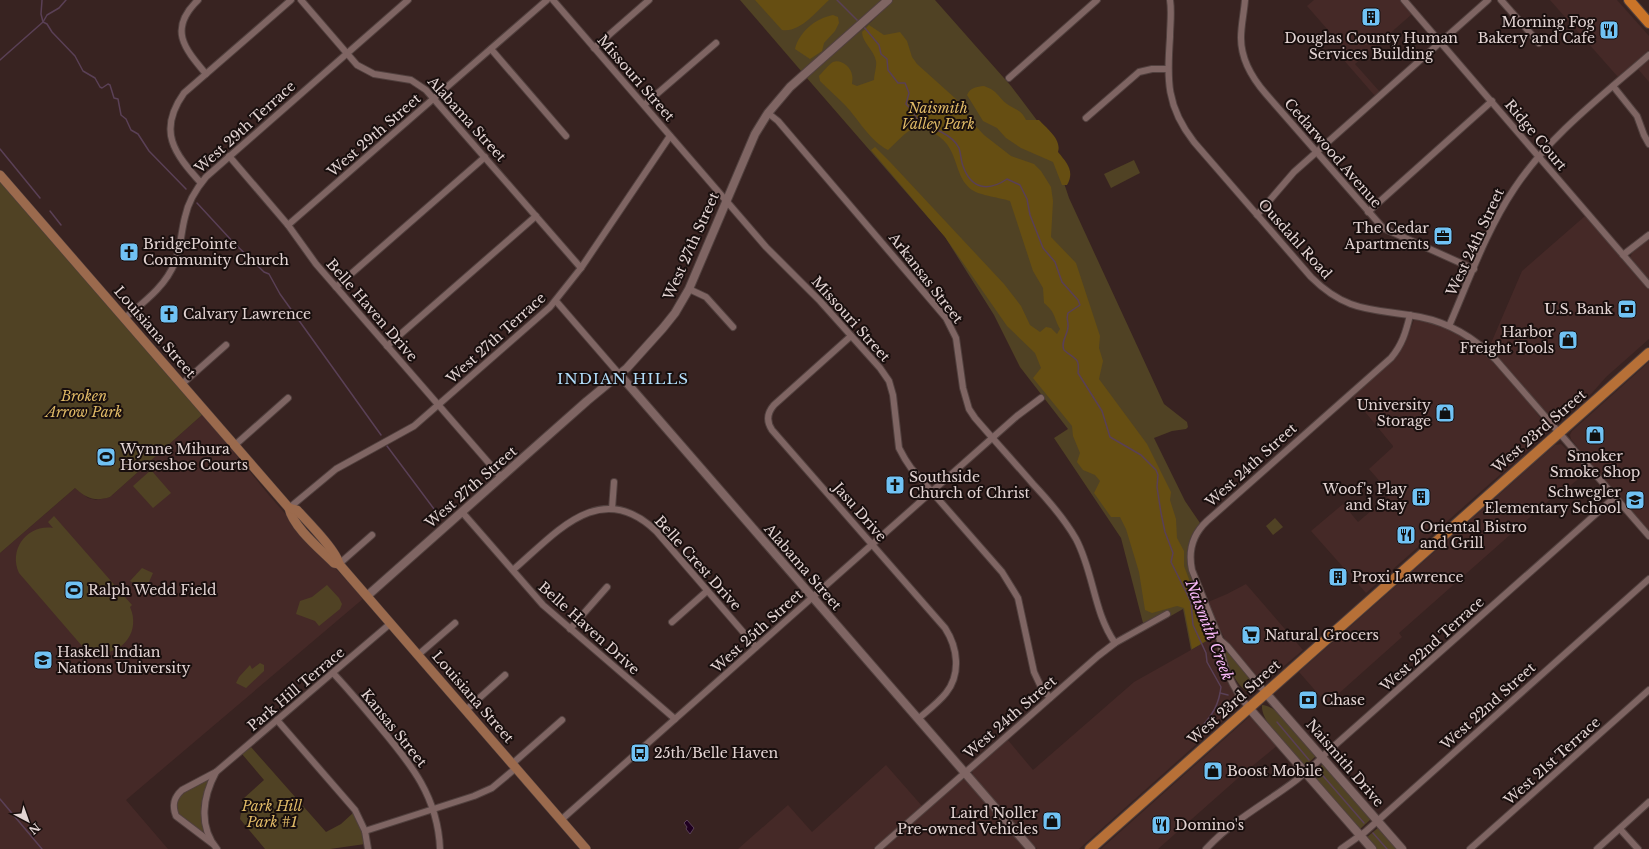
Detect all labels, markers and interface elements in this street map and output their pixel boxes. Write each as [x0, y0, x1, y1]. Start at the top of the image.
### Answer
building icon: Douglas County Human Services Building [1360, 6, 1382, 28]
place label: Morning Fog Bakery and Cafe [1478, 13, 1596, 47]
restaurant icon: Morning Fog Bakery and Cafe [1598, 19, 1620, 41]
place label: Douglas County Human Services Building [1284, 29, 1458, 63]
street label: Missouri Street [593, 31, 679, 126]
street label: Alabama Street [423, 72, 511, 166]
street label: West 29th Terrace [190, 77, 299, 178]
street label: West 29th Street [323, 89, 425, 181]
street label: Cedarwood Avenue [1280, 95, 1386, 211]
street label: Ridge Court [1501, 96, 1571, 175]
park label: Naismith Valley Park [901, 99, 975, 133]
street label: West 24th Street [1442, 185, 1508, 300]
street label: West 27th Street [659, 189, 723, 303]
street label: Ousdahl Road [1254, 195, 1336, 283]
place label: The Cedar Apartments [1344, 219, 1429, 253]
office icon: The Cedar Apartments [1432, 225, 1454, 247]
street label: Arkansas Street [884, 228, 967, 327]
place label: BridgePointe Community Church [143, 235, 289, 269]
church icon: BridgePointe Community Church [118, 241, 140, 263]
street label: Belle Haven Drive [322, 255, 422, 365]
street label: Missouri Street [808, 273, 895, 366]
street label: Louisiana Street [110, 282, 200, 382]
street label: West 27th Terrace [442, 289, 549, 388]
bank icon: U.S. Bank [1616, 298, 1638, 320]
place label: U.S. Bank [1544, 300, 1613, 318]
church icon: Calvary Lawrence [158, 303, 180, 325]
place label: Calvary Lawrence [183, 305, 311, 323]
place label: Harbor Freight Tools [1460, 323, 1554, 357]
shop icon: Harbor Freight Tools [1557, 329, 1579, 351]
district label: INDIAN HILLS [557, 369, 689, 388]
street label: West 23rd Street [1488, 385, 1590, 477]
park label: Broken Arrow Park [44, 387, 122, 421]
place label: University Storage [1357, 396, 1431, 430]
shop icon: University Storage [1434, 402, 1456, 424]
street label: West 24th Street [1201, 419, 1301, 511]
shop icon: Smoker Smoke Shop [1584, 424, 1606, 446]
place label: Wynne Mihura Horseshoe Courts [119, 440, 248, 474]
street label: West 27th Street [421, 442, 521, 532]
sports icon: Wynne Mihura Horseshoe Courts [95, 446, 117, 468]
place label: Smoker Smoke Shop [1550, 447, 1640, 481]
place label: Southside Church of Christ [909, 468, 1031, 502]
church icon: Southside Church of Christ [884, 474, 906, 496]
street label: Jasu Drive [828, 477, 891, 545]
place label: Woof's Play and Stay [1322, 480, 1407, 514]
place label: Schwegler Elementary School [1484, 483, 1621, 517]
building icon: Woof's Play and Stay [1410, 486, 1432, 508]
school or university icon: Schwegler Elementary School [1624, 489, 1646, 511]
street label: Belle Crest Drive [651, 512, 745, 614]
place label: Oriental Bistro and Grill [1420, 518, 1527, 552]
street label: Alabama Street [760, 519, 846, 614]
restaurant icon: Oriental Bistro and Grill [1395, 524, 1417, 546]
building icon: Proxi Lawrence [1327, 566, 1349, 588]
place label: Proxi Lawrence [1352, 568, 1464, 586]
water label: Naismith Creek [1181, 576, 1237, 683]
street label: Belle Haven Drive [535, 578, 643, 678]
sports icon: Ralph Wedd Field [63, 579, 85, 601]
place label: Ralph Wedd Field [88, 581, 217, 599]
street label: West 25th Street [707, 585, 807, 677]
street label: West 22nd Terrace [1376, 593, 1488, 696]
supermarket icon: Natural Grocers [1240, 624, 1262, 646]
place label: Natural Grocers [1265, 626, 1379, 644]
place label: Haskell Indian Nations University [57, 643, 190, 677]
street label: Park Hill Terrace [244, 643, 348, 735]
street label: Louisiana Street [428, 647, 518, 747]
school or university icon: Haskell Indian Nations University [32, 649, 54, 671]
street label: West 23rd Street [1183, 655, 1285, 749]
street label: West 22nd Street [1436, 658, 1540, 754]
street label: West 24th Street [959, 671, 1061, 763]
street label: Kansas Street [357, 685, 431, 771]
bank icon: Chase [1297, 689, 1319, 711]
place label: Chase [1322, 691, 1365, 709]
street label: West 21st Terrace [1499, 713, 1604, 810]
street label: Naismith Drive [1302, 716, 1388, 810]
bus stop icon: 25th/Belle Haven [629, 742, 651, 764]
place label: 25th/Belle Haven [654, 744, 779, 762]
shop icon: Boost Mobile [1202, 760, 1224, 782]
place label: Boost Mobile [1227, 762, 1322, 780]
park label: Park Hill Park #1 [241, 797, 303, 831]
north arrow [8, 801, 48, 841]
place label: Laird Noller Pre-owned Vehicles [897, 804, 1038, 838]
shop icon: Laird Noller Pre-owned Vehicles [1041, 810, 1063, 832]
restaurant icon: Domino's [1150, 814, 1172, 836]
place label: Domino's [1175, 816, 1244, 834]
text: N [26, 820, 43, 838]

